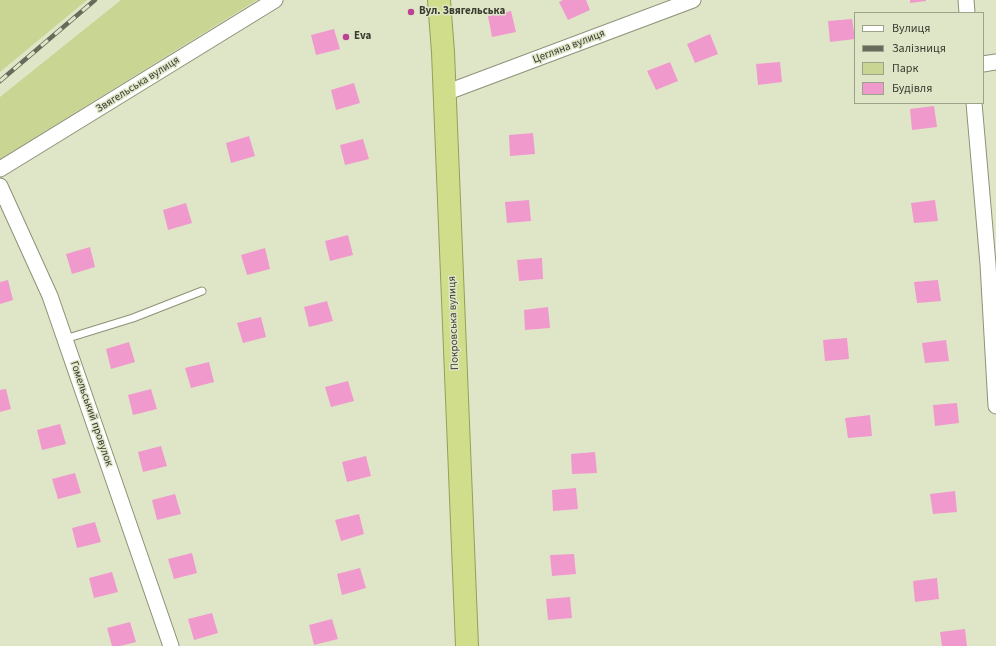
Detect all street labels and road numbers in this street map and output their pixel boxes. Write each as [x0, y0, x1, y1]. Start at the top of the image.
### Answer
street label: Цегляна вулиця [531, 27, 607, 67]
street label: Звягельська вулиця [94, 54, 182, 116]
street label: Покровська вулиця [446, 276, 462, 370]
street label: Гомельський провулок [67, 360, 115, 468]

